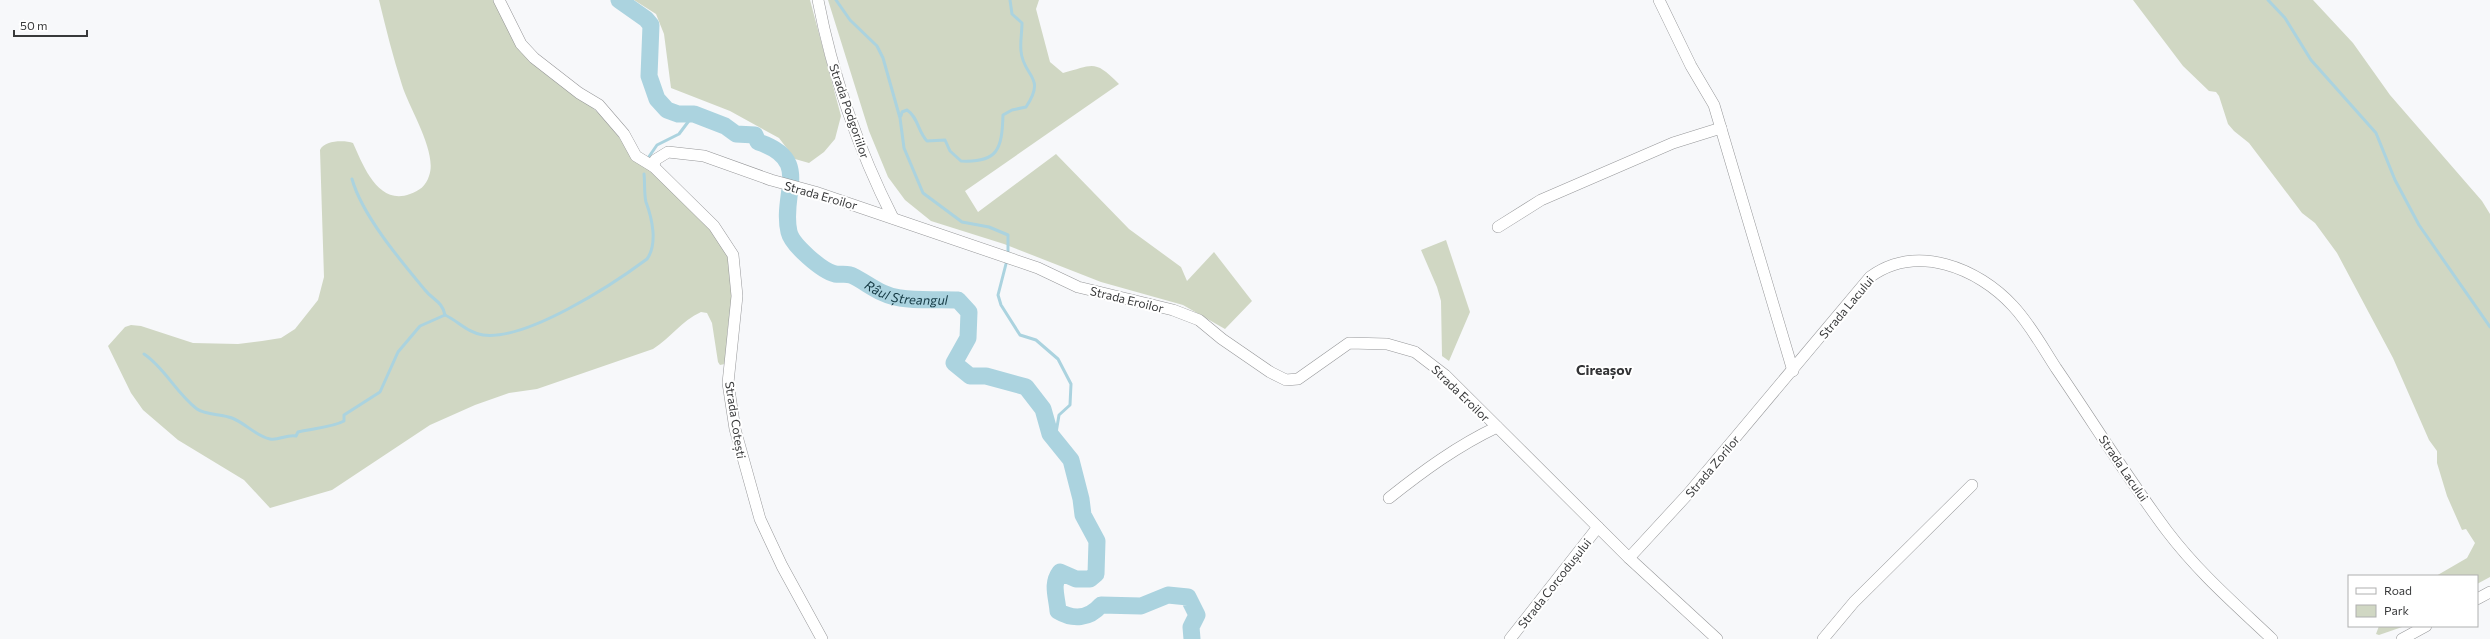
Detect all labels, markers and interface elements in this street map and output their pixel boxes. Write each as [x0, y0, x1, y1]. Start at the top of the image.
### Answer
scale bar [14, 12, 87, 38]
text: 50 m [20, 18, 48, 32]
street label: Strada Podgoriilor [827, 62, 873, 160]
street label: Strada Eroilor [783, 178, 859, 212]
street label: Strada Lacului [1816, 273, 1876, 341]
water label: Râul Ștreangul [862, 277, 949, 308]
street label: Strada Eroilor [1089, 283, 1165, 315]
district label: Cireașov [1576, 361, 1632, 379]
street label: Strada Eroilor [1429, 362, 1493, 424]
street label: Strada Cotești [722, 380, 749, 460]
street label: Strada Zorilor [1682, 432, 1742, 500]
street label: Strada Lacului [2097, 432, 2151, 504]
street label: Strada Corcodușului [1515, 535, 1594, 631]
legend [2348, 575, 2478, 627]
text: Road [2384, 583, 2412, 597]
text: Park [2384, 603, 2410, 617]

